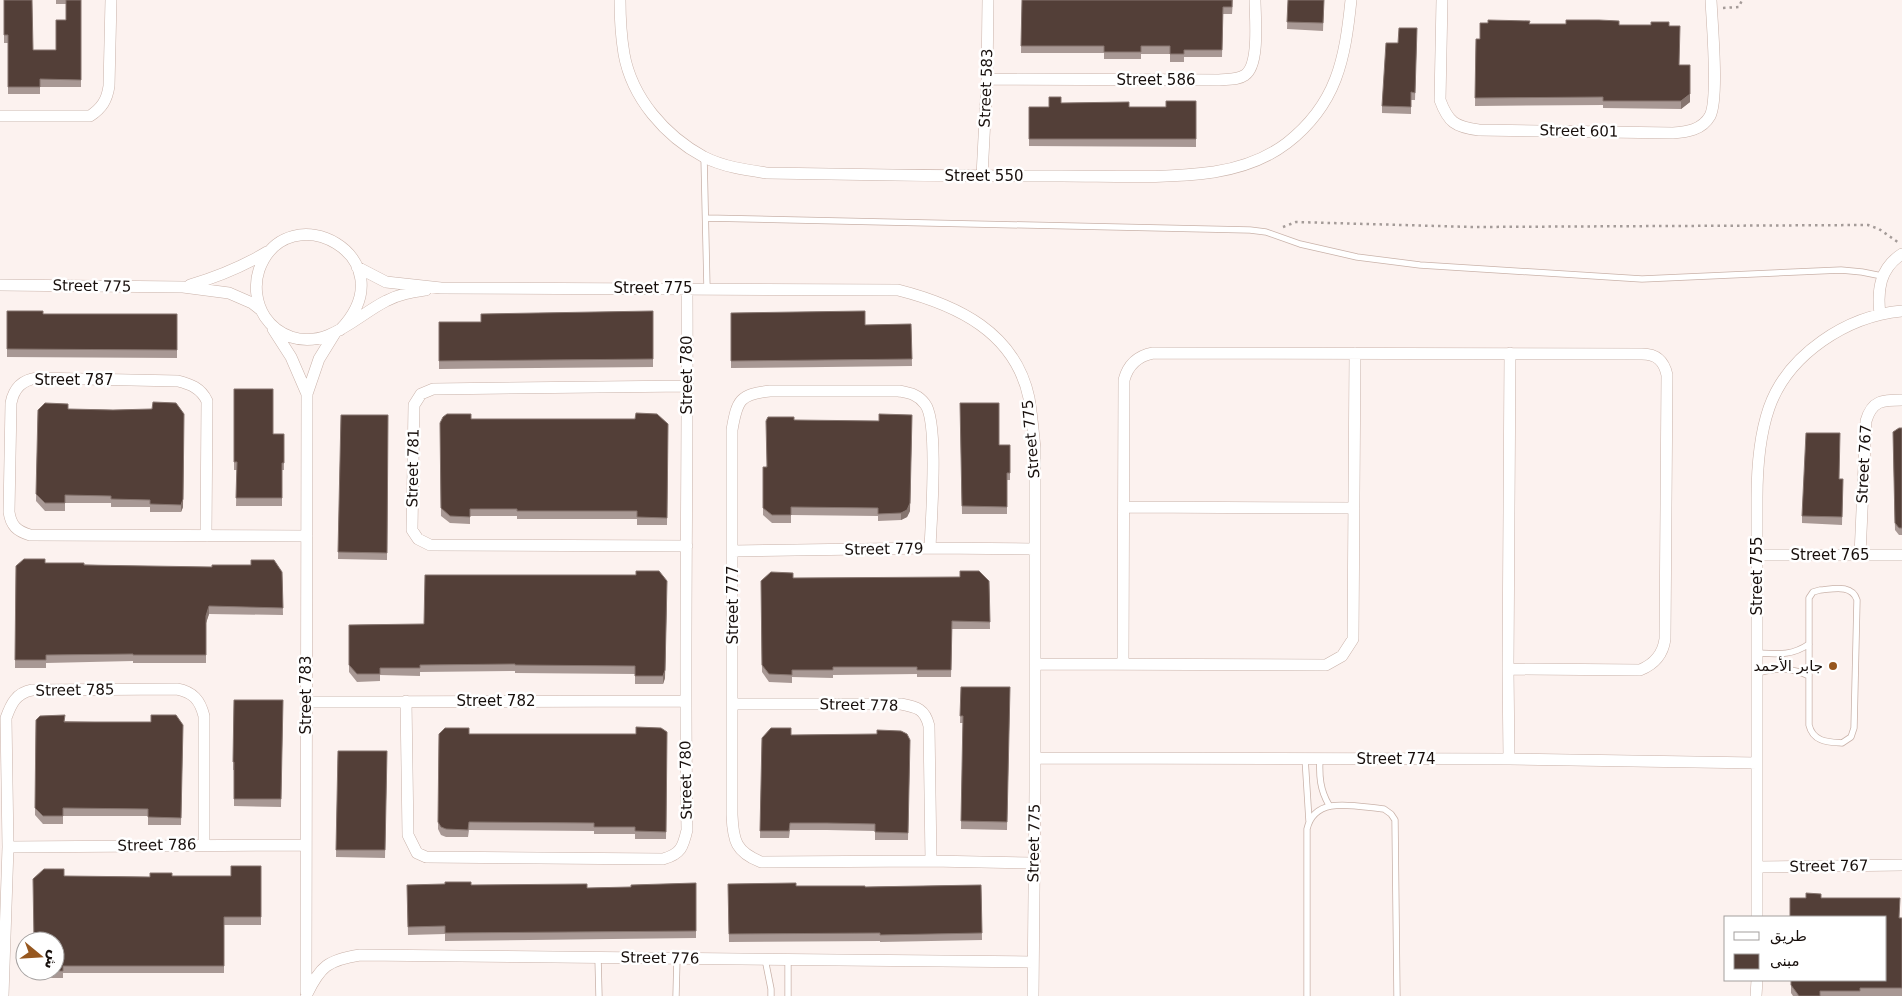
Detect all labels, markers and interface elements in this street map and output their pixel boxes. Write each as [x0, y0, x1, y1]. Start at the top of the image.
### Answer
street label: Street 583 [976, 48, 996, 128]
street label: Street 586 [1117, 71, 1195, 89]
street label: Street 601 [1539, 121, 1619, 141]
street label: Street 550 [945, 167, 1023, 185]
street label: Street 775 [52, 276, 132, 296]
street label: Street 775 [614, 279, 692, 297]
street label: Street 780 [678, 336, 696, 414]
street label: Street 787 [35, 371, 113, 389]
street label: Street 775 [1019, 399, 1043, 479]
street label: Street 767 [1853, 424, 1875, 504]
street label: Street 781 [403, 428, 423, 508]
street label: Street 755 [1748, 537, 1766, 615]
street label: Street 779 [844, 539, 924, 559]
street label: Street 765 [1791, 546, 1869, 564]
street label: Street 777 [724, 566, 742, 644]
street label: Street 783 [297, 656, 315, 734]
place label: جابر الأحمد [1753, 656, 1823, 675]
marker: جابر الأحمد [1827, 660, 1839, 672]
street label: Street 785 [35, 680, 115, 700]
street label: Street 782 [457, 692, 535, 710]
street label: Street 778 [819, 695, 899, 715]
street label: Street 780 [676, 740, 696, 820]
street label: Street 774 [1357, 750, 1435, 768]
street label: Street 775 [1024, 803, 1044, 883]
street label: Street 786 [117, 835, 197, 855]
street label: Street 767 [1789, 856, 1869, 876]
legend [1724, 916, 1887, 981]
text: طريق [1770, 927, 1807, 945]
north arrow [15, 931, 65, 981]
text: ش [42, 948, 63, 972]
street label: Street 776 [620, 948, 700, 968]
text: مبنى [1770, 952, 1800, 970]

